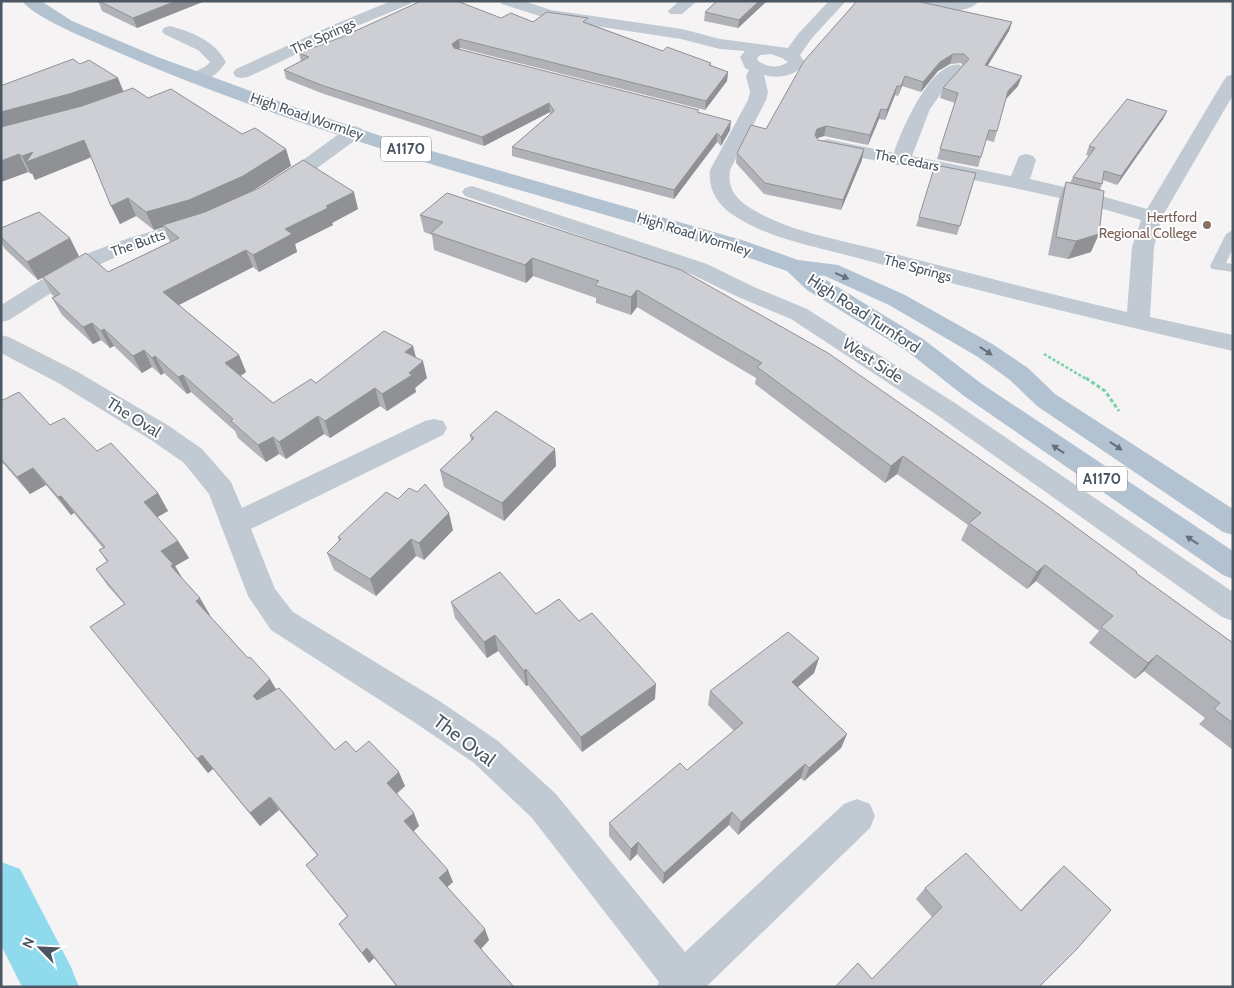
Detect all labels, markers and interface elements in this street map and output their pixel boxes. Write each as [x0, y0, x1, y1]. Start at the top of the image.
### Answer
street label: The Springs [288, 14, 358, 58]
street label: High Road Wormley [248, 88, 366, 144]
road number: A1170 [381, 136, 431, 162]
street label: The Cedars [873, 145, 941, 175]
street label: High Road Wormley [635, 208, 753, 260]
place label: Hertford Regional College [1099, 208, 1197, 242]
marker: Hertford Regional College [1201, 219, 1213, 231]
street label: The Butts [109, 225, 168, 261]
street label: The Springs [882, 250, 954, 286]
street label: High Road Turnford [804, 270, 924, 357]
one-way arrow [835, 272, 849, 280]
street label: West Side [839, 334, 906, 387]
one-way arrow [979, 346, 992, 356]
street label: The Oval [103, 393, 165, 442]
one-way arrow [1109, 441, 1123, 451]
one-way arrow [1051, 444, 1065, 454]
road number: A1170 [1077, 466, 1127, 492]
one-way arrow [1186, 535, 1199, 545]
street label: The Oval [429, 710, 501, 771]
north arrow [15, 923, 65, 973]
text: N [18, 935, 38, 951]

